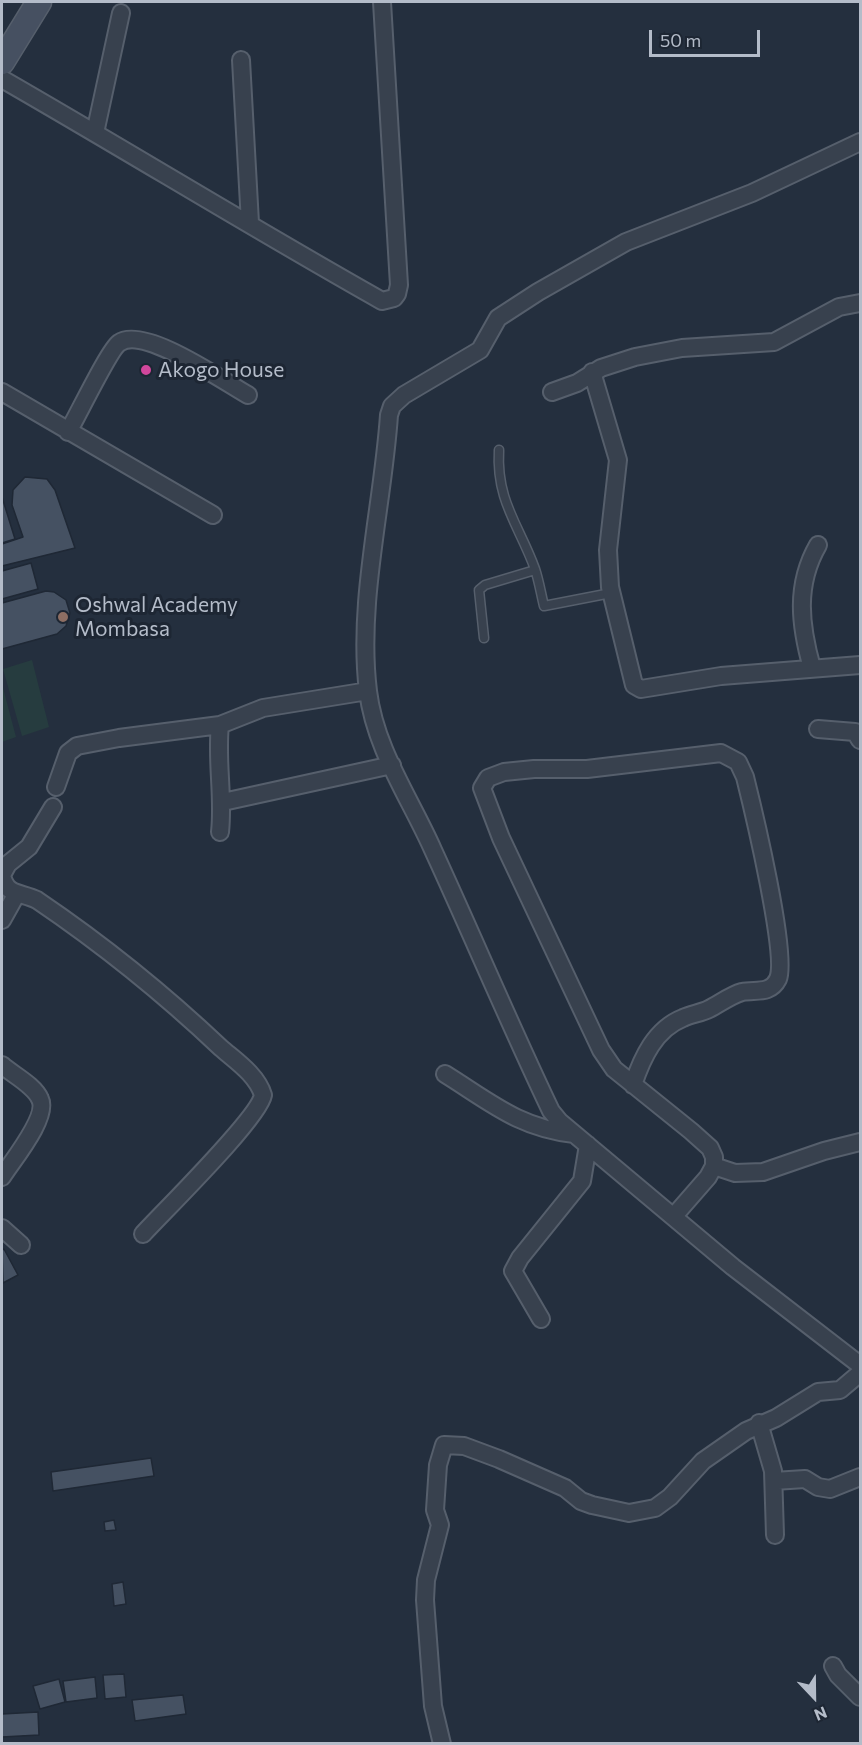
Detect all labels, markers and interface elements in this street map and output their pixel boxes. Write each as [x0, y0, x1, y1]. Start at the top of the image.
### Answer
scale bar [652, 18, 763, 56]
text: 50 m [660, 29, 701, 51]
place label: Akogo House [158, 357, 284, 383]
marker: Akogo House [139, 363, 153, 377]
place label: Oshwal Academy Mombasa [75, 592, 238, 642]
marker: Oshwal Academy Mombasa [56, 610, 70, 624]
north arrow [784, 1667, 844, 1727]
text: N [812, 1703, 830, 1725]

